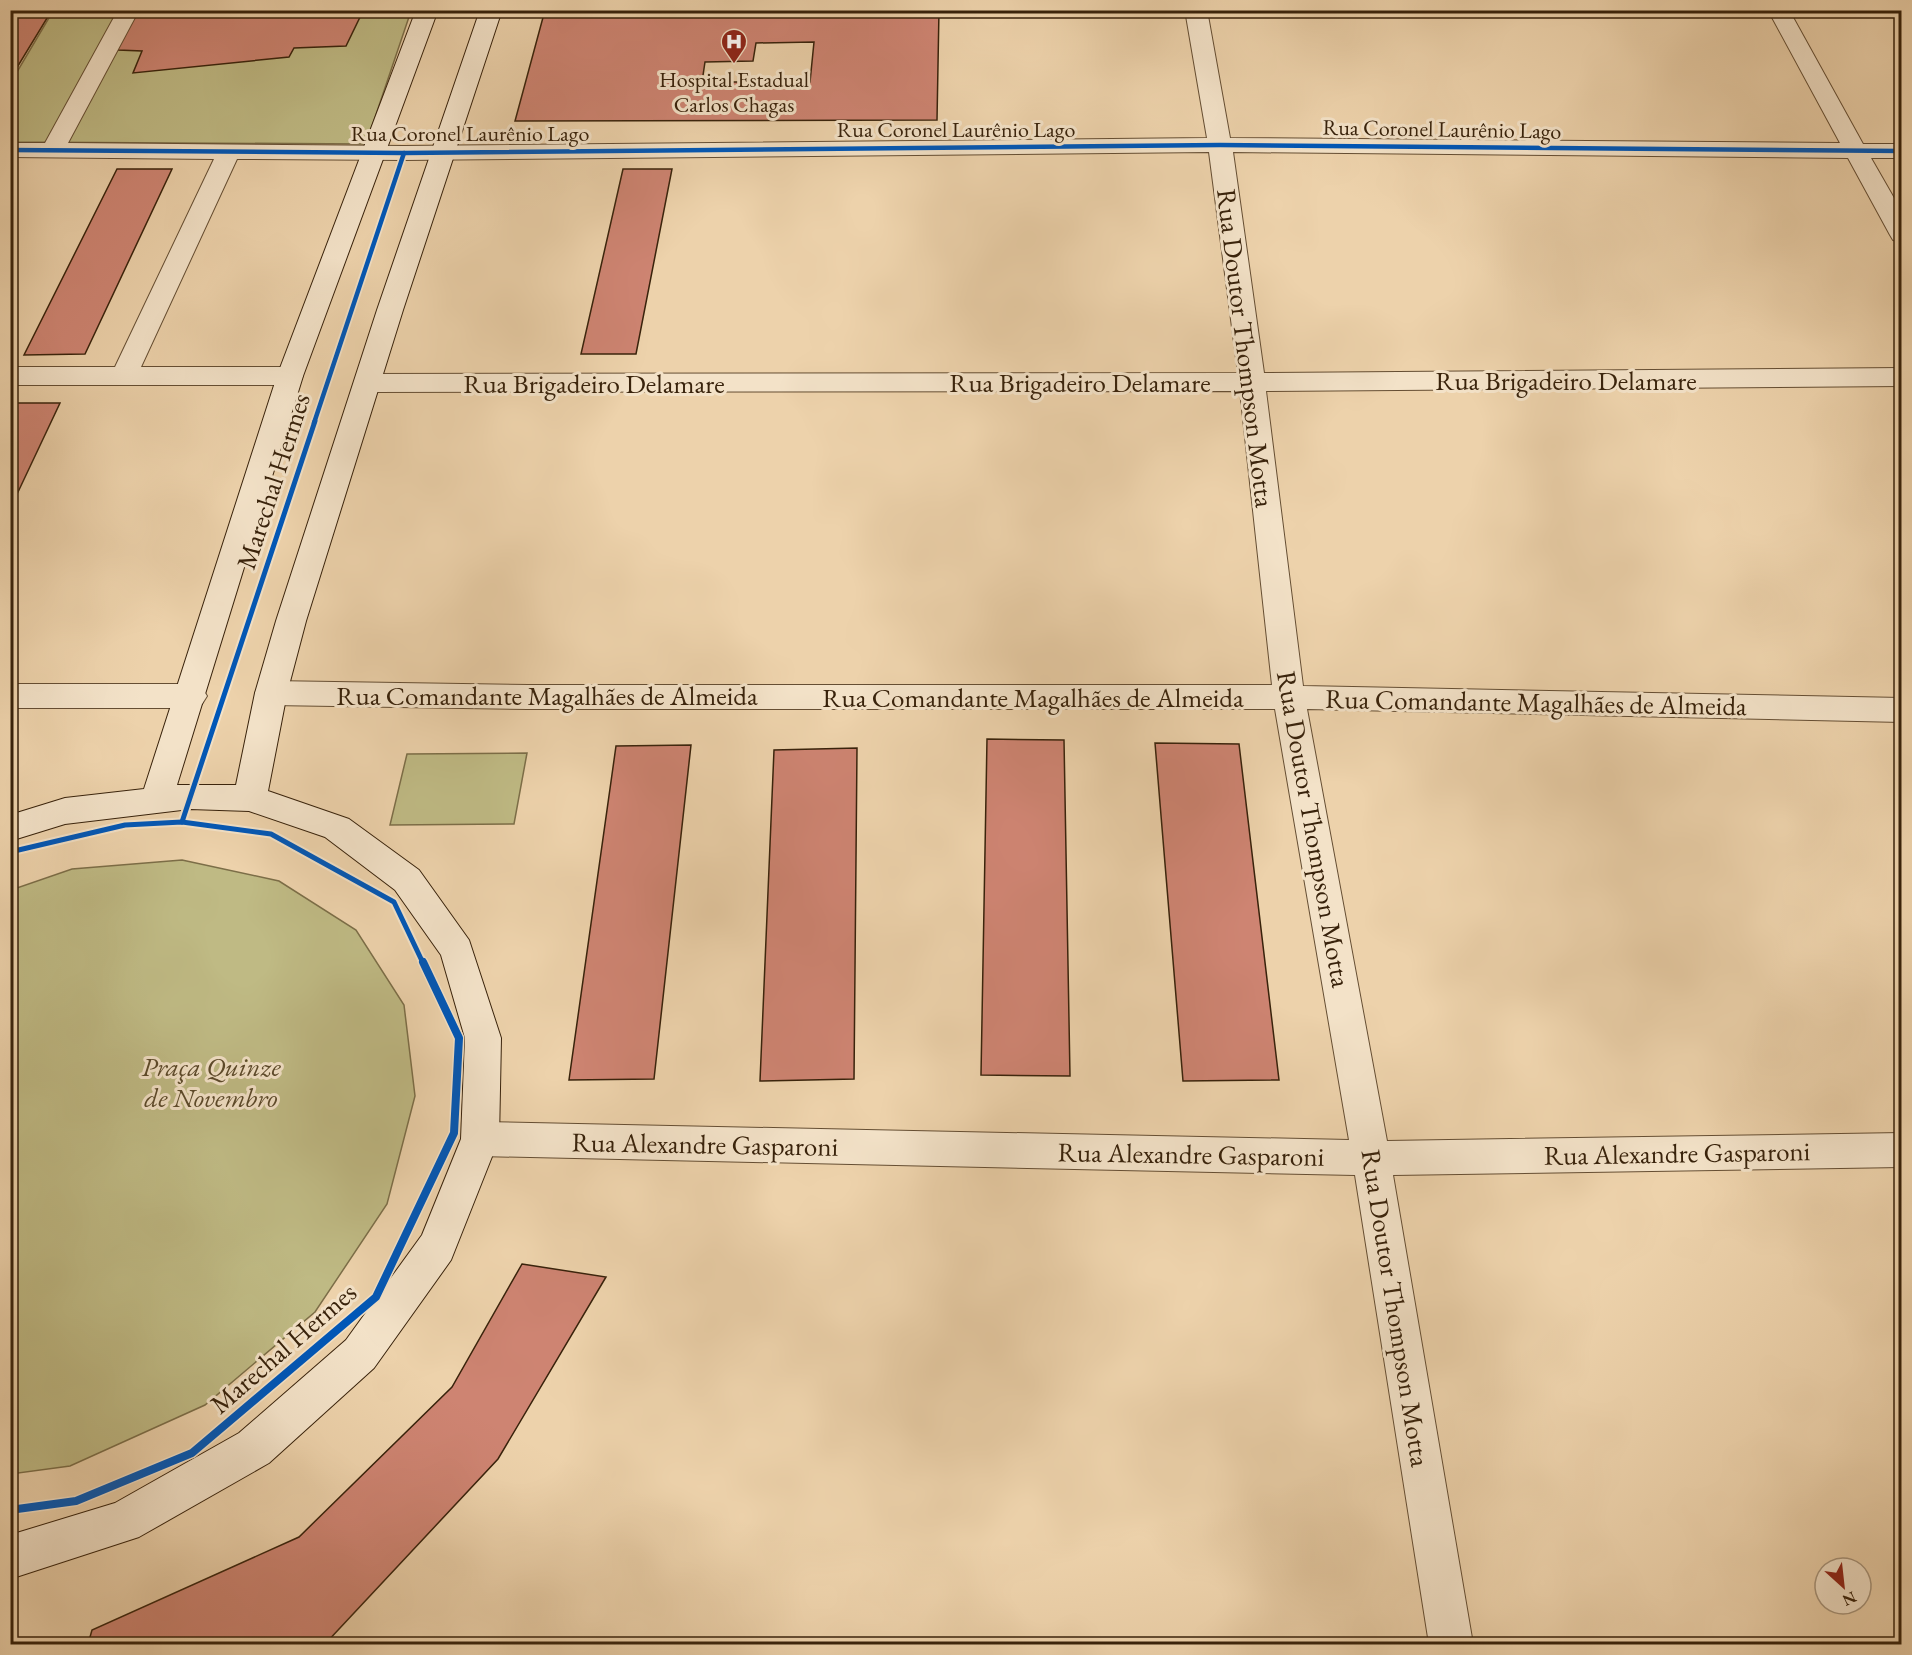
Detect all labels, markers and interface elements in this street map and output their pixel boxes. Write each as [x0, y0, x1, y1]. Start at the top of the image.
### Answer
hospital icon: Hospital Estadual Carlos Chagas [719, 27, 749, 65]
place label: Hospital Estadual Carlos Chagas [659, 65, 809, 119]
street label: Rua Coronel Laurênio Lago [1322, 112, 1562, 146]
street label: Rua Coronel Laurênio Lago [837, 115, 1075, 144]
street label: Rua Coronel Laurênio Lago [351, 119, 589, 148]
street label: Rua Doutor Thompson Motta [1209, 187, 1283, 510]
street label: Rua Brigadeiro Delamare [1435, 363, 1697, 398]
street label: Rua Brigadeiro Delamare [949, 365, 1211, 400]
street label: Rua Brigadeiro Delamare [463, 366, 725, 401]
street label: Marechal Hermes [228, 389, 318, 573]
street label: Rua Doutor Thompson Motta [1269, 668, 1359, 990]
street label: Rua Comandante Magalhães de Almeida [336, 678, 758, 713]
street label: Rua Comandante Magalhães de Almeida [822, 680, 1244, 715]
street label: Rua Comandante Magalhães de Almeida [1325, 681, 1747, 723]
park label: Praça Quinze de Novembro [141, 1049, 281, 1115]
street label: Rua Alexandre Gasparoni [571, 1124, 839, 1164]
street label: Rua Alexandre Gasparoni [1543, 1133, 1811, 1173]
street label: Rua Alexandre Gasparoni [1057, 1134, 1325, 1174]
street label: Rua Doutor Thompson Motta [1354, 1147, 1438, 1469]
street label: Marechal Hermes [202, 1275, 364, 1421]
north arrow [1813, 1556, 1873, 1616]
text: N [1839, 1587, 1860, 1611]

